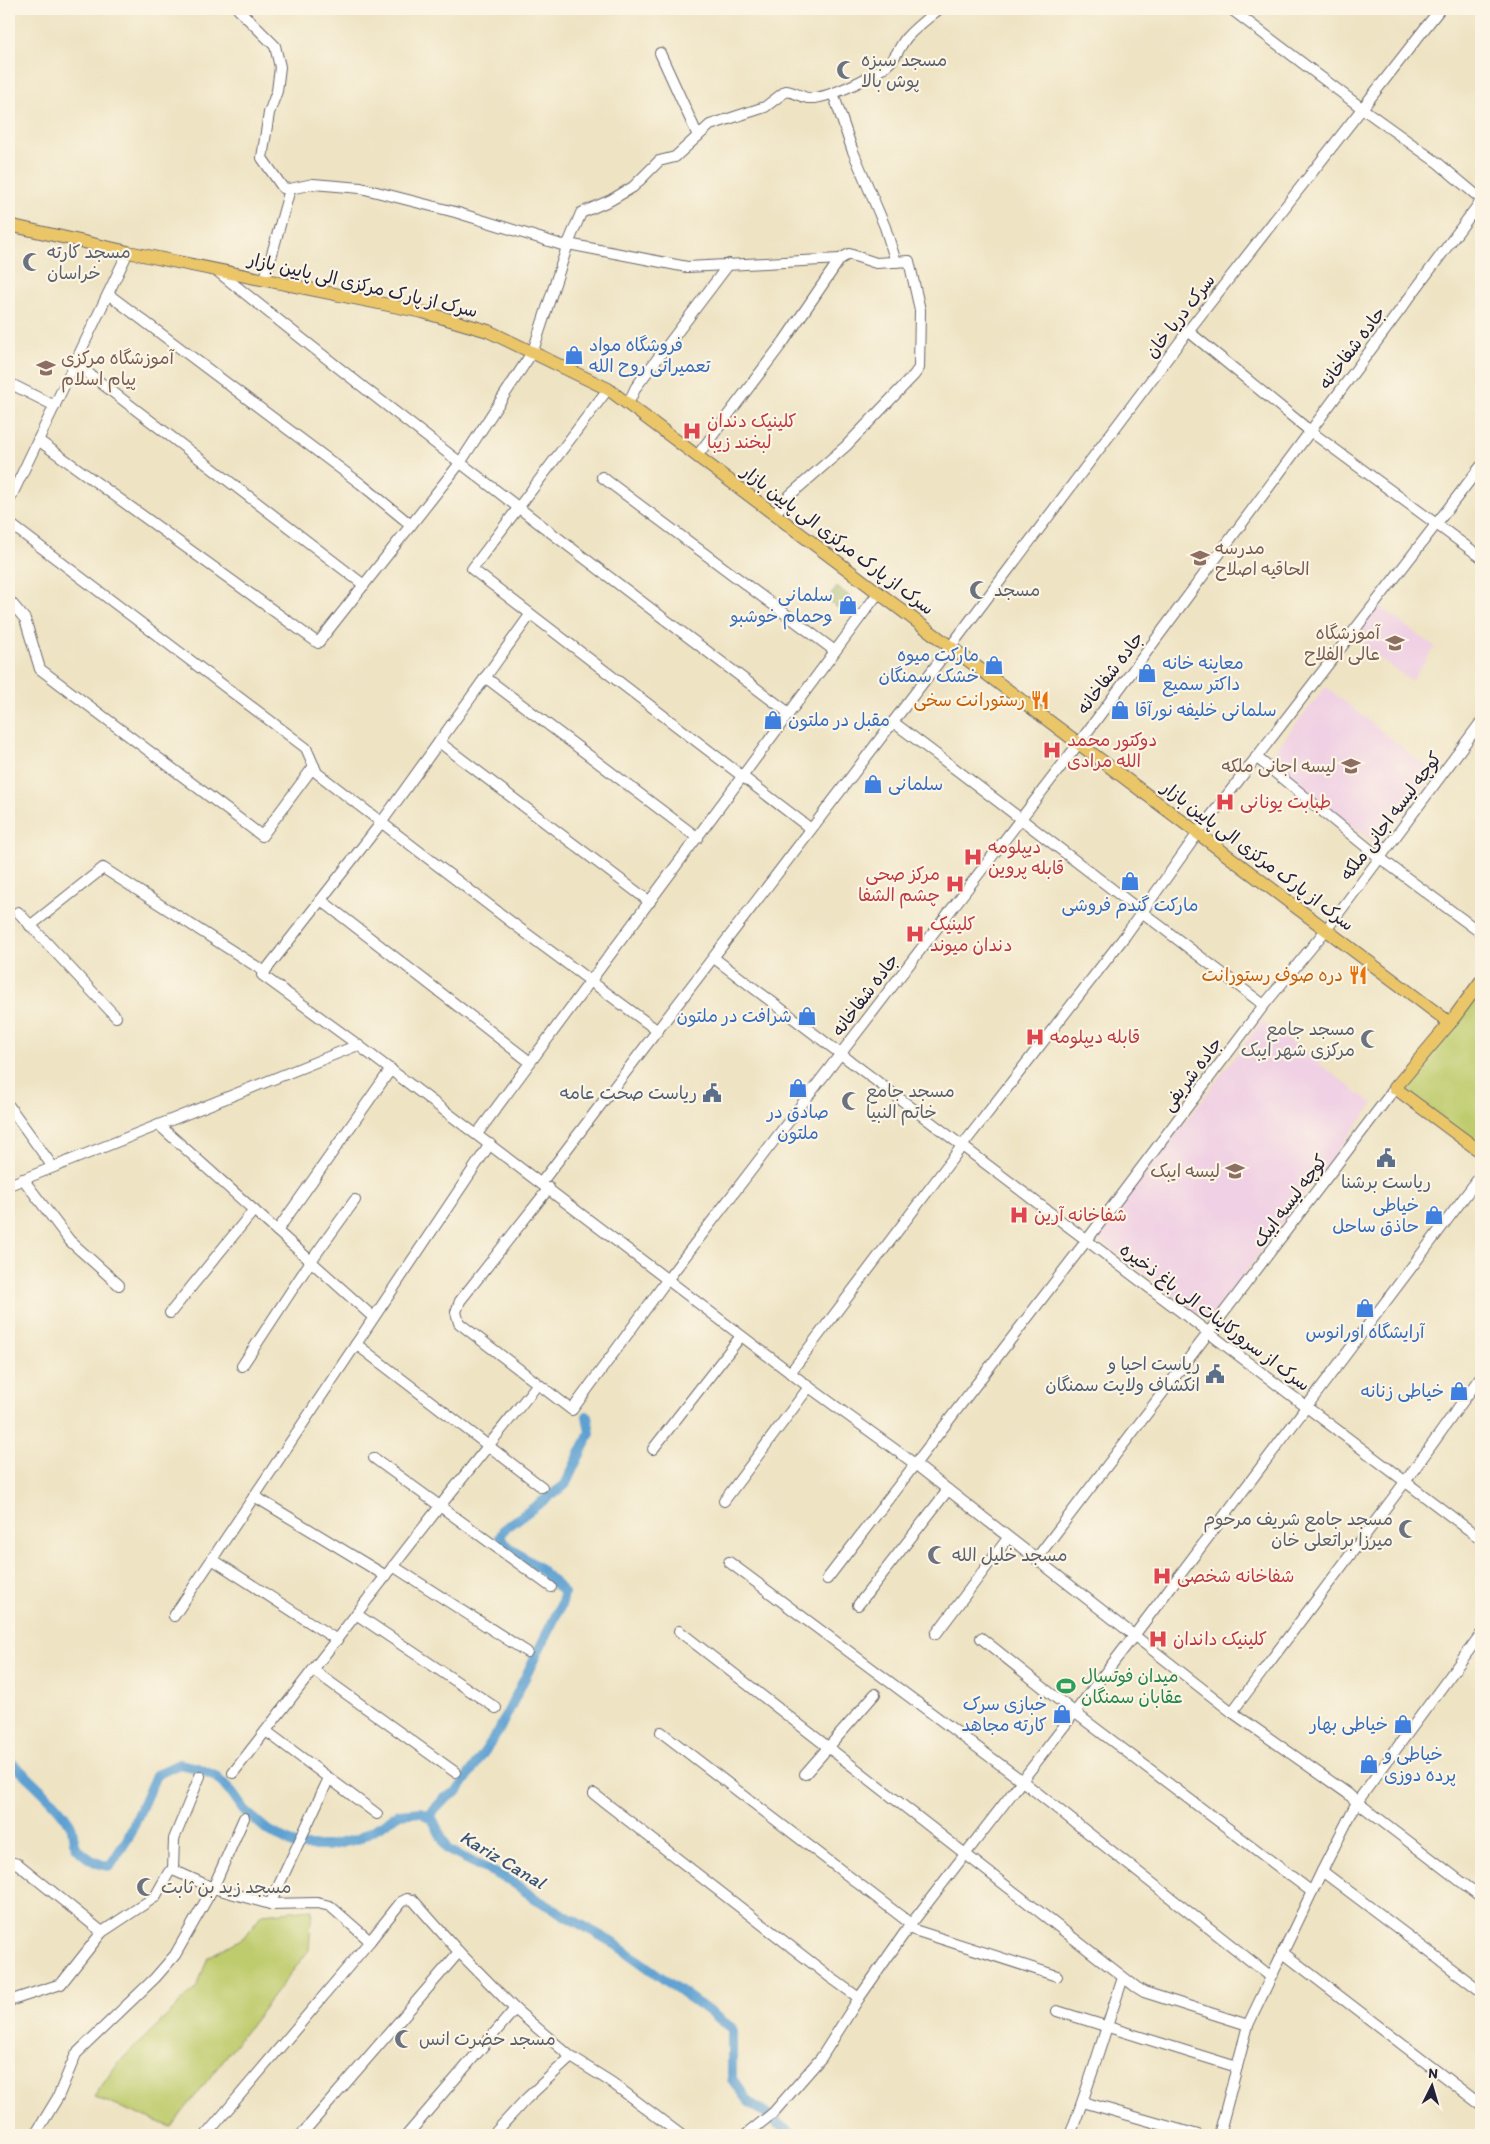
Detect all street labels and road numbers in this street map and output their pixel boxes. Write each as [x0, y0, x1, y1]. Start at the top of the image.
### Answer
street label: سرک از پارک مرکزی الی پایین بازار [244, 247, 480, 323]
street label: سرک دریا خان [1140, 270, 1220, 362]
street label: جاده شفاخانه [1314, 302, 1390, 394]
street label: سرک از پارک مرکزی الی پایین بازار [735, 459, 938, 620]
street label: جاده شفاخانه [1072, 627, 1148, 719]
street label: کوچه لیسه اجانی ملکه [1335, 747, 1447, 885]
street label: سرک از پارک مرکزی الی پایین بازار [1155, 775, 1358, 936]
street label: جاده شفاخانه [827, 949, 903, 1041]
street label: جاده شریفی [1157, 1033, 1227, 1115]
street label: کوچه لیسه ایبک [1248, 1150, 1333, 1252]
street label: سرک از سرورکاینات الی باغ ذخیره [1115, 1238, 1315, 1397]

